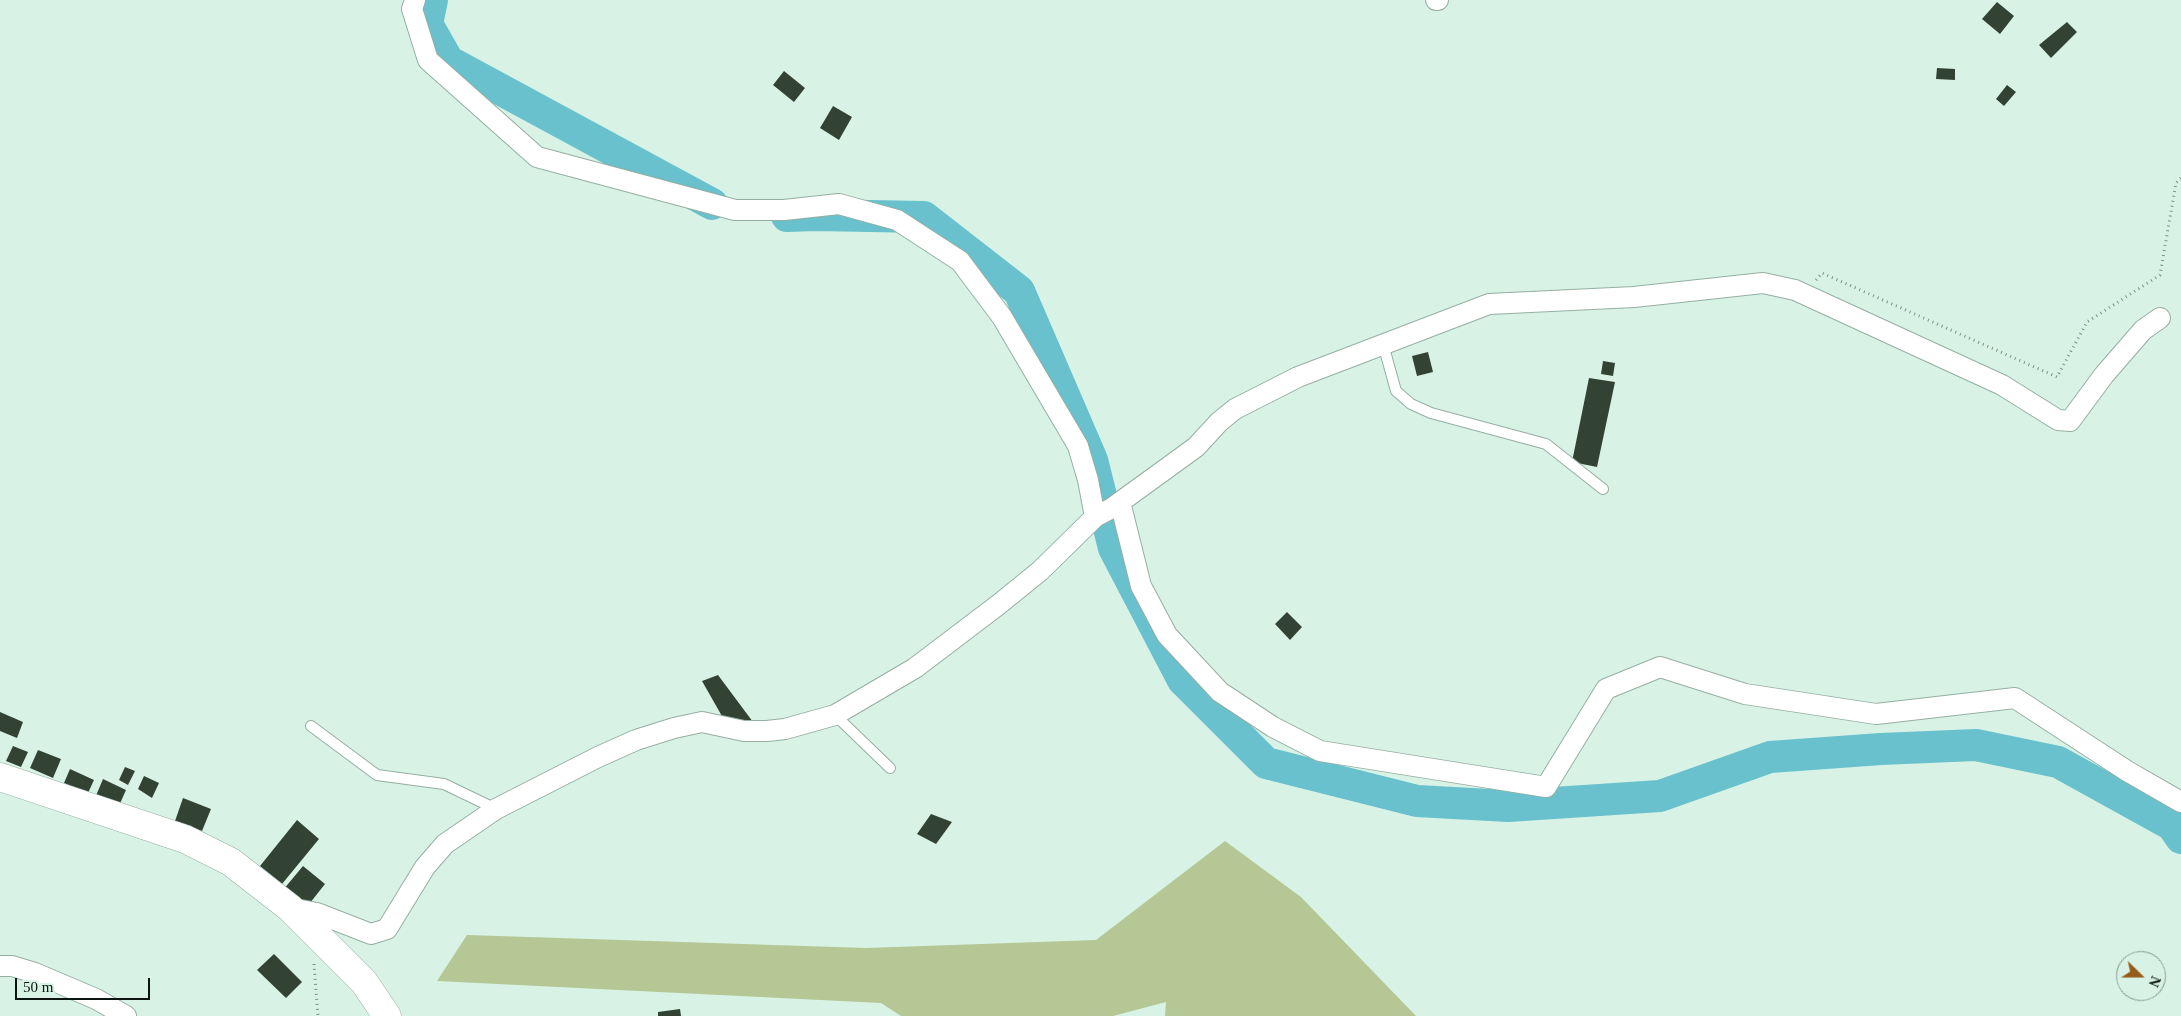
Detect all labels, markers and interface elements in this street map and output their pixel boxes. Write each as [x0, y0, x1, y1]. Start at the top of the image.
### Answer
north arrow [2116, 951, 2166, 1001]
scale bar [18, 968, 152, 1000]
text: N [2146, 974, 2163, 989]
text: 50 m [23, 979, 53, 995]

